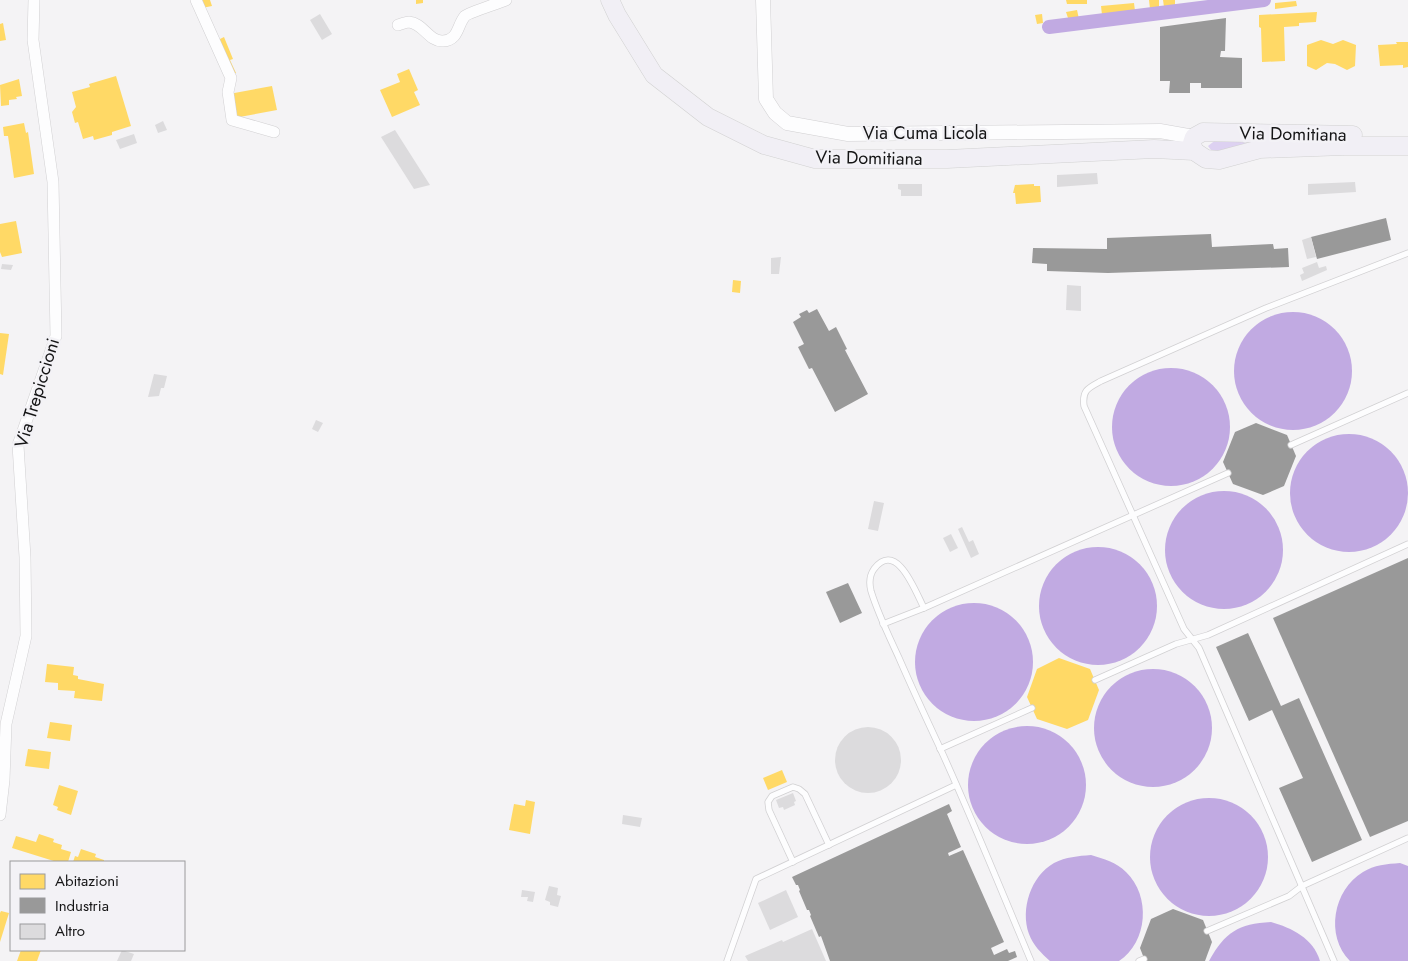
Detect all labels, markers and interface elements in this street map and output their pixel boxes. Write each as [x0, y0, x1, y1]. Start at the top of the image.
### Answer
street label: Via Cuma Licola [863, 120, 987, 146]
street label: Via Domitiana [1239, 120, 1347, 148]
street label: Via Domitiana [815, 144, 923, 172]
street label: Via Trepiccioni [8, 335, 66, 451]
legend [10, 861, 185, 951]
text: Abitazioni [55, 870, 119, 892]
text: Industria [55, 895, 109, 917]
text: Altro [55, 920, 85, 942]

